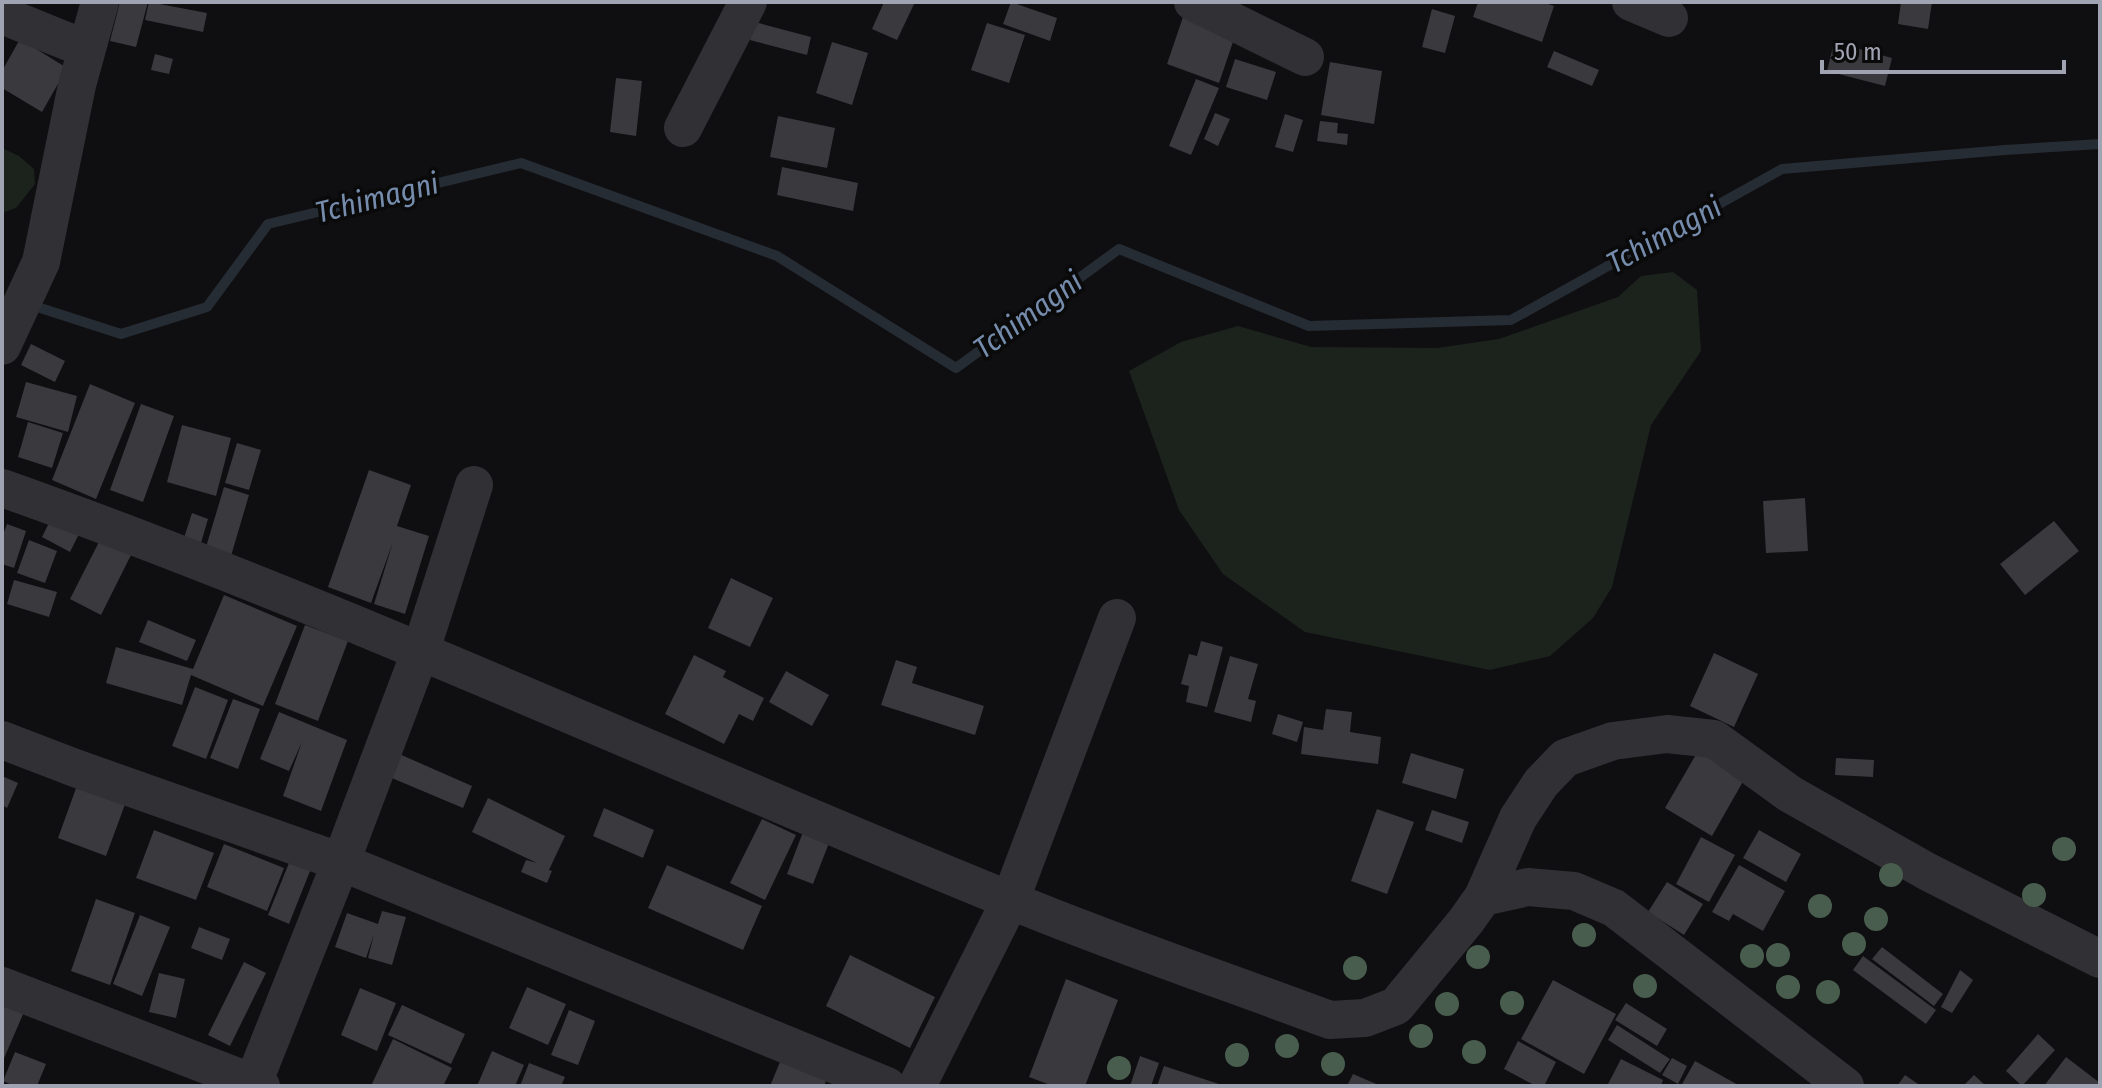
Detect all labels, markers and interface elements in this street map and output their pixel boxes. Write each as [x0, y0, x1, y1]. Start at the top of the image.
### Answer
scale bar [1822, 24, 2064, 74]
text: 50 m [1834, 38, 1882, 66]
water label: Tchimagni [312, 165, 443, 231]
water label: Tchimagni [1600, 189, 1728, 281]
water label: Tchimagni [967, 263, 1090, 367]

